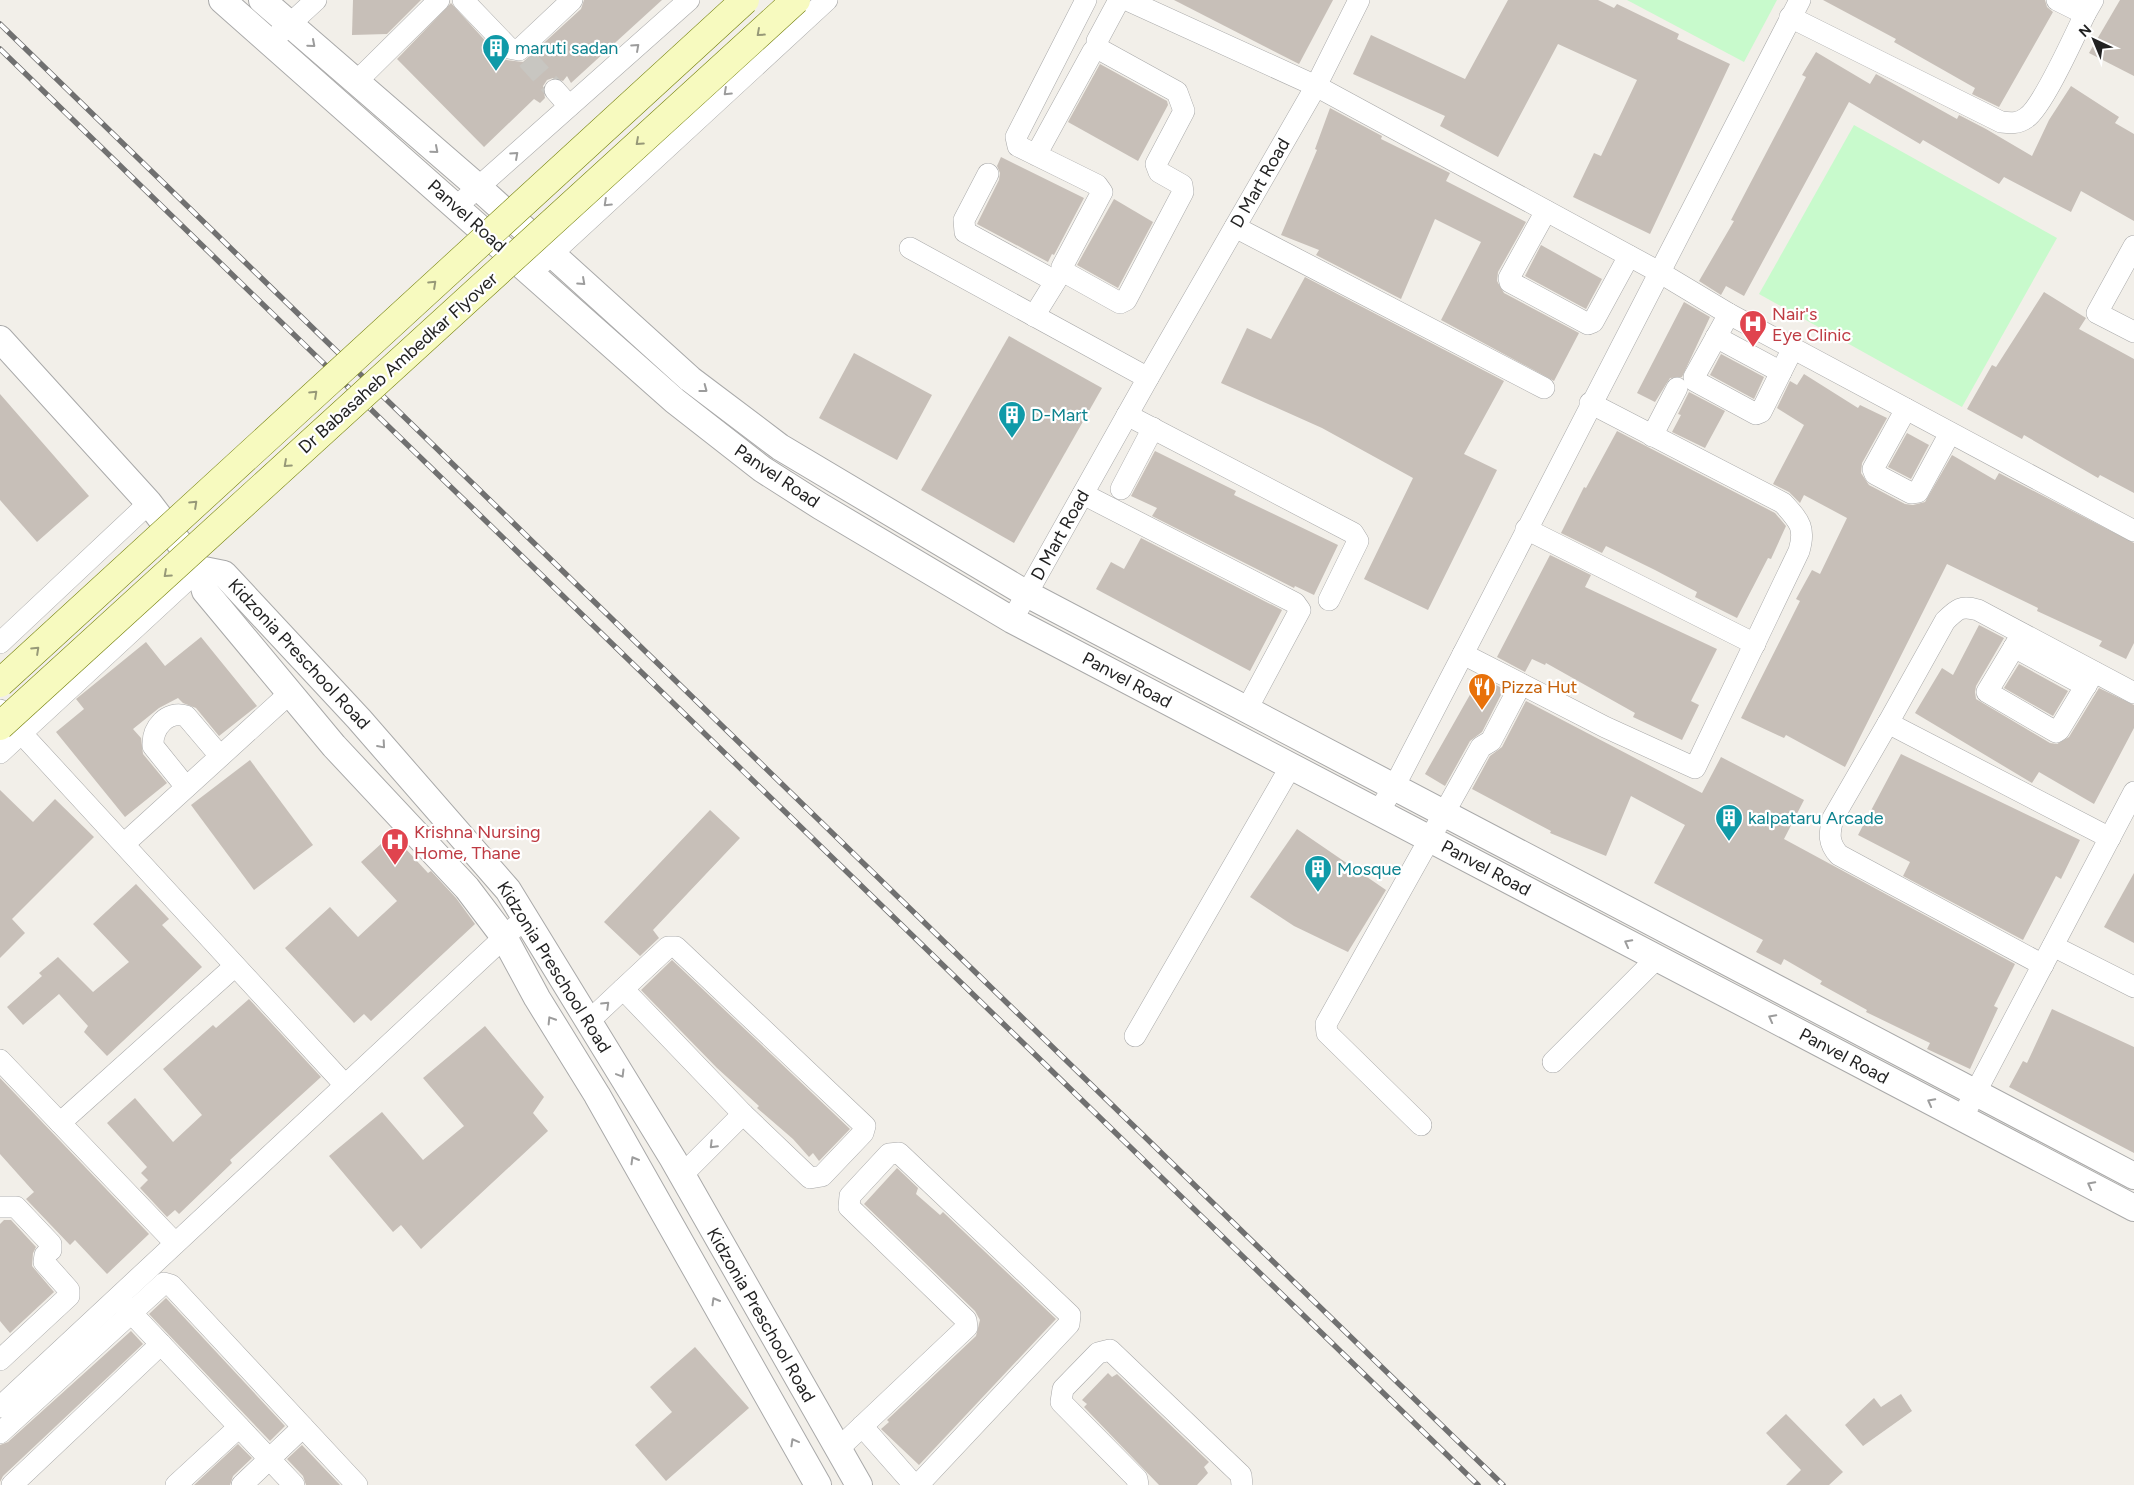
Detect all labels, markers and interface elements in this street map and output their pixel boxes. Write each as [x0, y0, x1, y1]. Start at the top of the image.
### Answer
north arrow [2069, 15, 2119, 65]
text: N [2076, 21, 2095, 41]
one-way arrow [756, 27, 765, 36]
building icon: maruti sadan [481, 33, 511, 72]
place label: maruti sadan [515, 37, 618, 59]
one-way arrow [306, 38, 315, 47]
one-way arrow [630, 44, 639, 53]
one-way arrow [723, 86, 732, 95]
street label: D Mart Road [1225, 134, 1295, 232]
one-way arrow [636, 136, 645, 145]
one-way arrow [429, 144, 438, 153]
one-way arrow [509, 152, 518, 161]
street label: Panvel Road [423, 175, 511, 257]
one-way arrow [604, 197, 613, 206]
street label: Dr Babasaheb Ambedkar Flyover [294, 268, 502, 458]
one-way arrow [577, 276, 586, 285]
one-way arrow [428, 281, 437, 290]
place label: Nair's Eye Clinic [1772, 303, 1852, 346]
hospital icon: Nair's Eye Clinic [1738, 309, 1768, 348]
one-way arrow [698, 384, 707, 392]
one-way arrow [308, 391, 317, 400]
building icon: D-Mart [997, 400, 1027, 439]
place label: D-Mart [1031, 404, 1088, 426]
street label: Panvel Road [730, 439, 824, 513]
one-way arrow [283, 458, 292, 467]
street label: D Mart Road [1026, 486, 1094, 584]
one-way arrow [189, 501, 198, 510]
one-way arrow [163, 568, 172, 577]
street label: Kidzonia Preschool Road [223, 574, 375, 734]
one-way arrow [30, 647, 39, 656]
street label: Panvel Road [1079, 647, 1175, 713]
restaurant icon: Pizza Hut [1467, 672, 1497, 711]
place label: Pizza Hut [1501, 676, 1577, 698]
one-way arrow [377, 740, 386, 749]
building icon: kalpataru Arcade [1714, 803, 1744, 842]
place label: kalpataru Arcade [1748, 807, 1884, 829]
place label: Krishna Nursing Home, Thane [414, 821, 541, 864]
hospital icon: Krishna Nursing Home, Thane [380, 827, 410, 866]
street label: Panvel Road [1438, 835, 1534, 901]
building icon: Mosque [1303, 854, 1333, 893]
place label: Mosque [1337, 858, 1402, 880]
street label: Kidzonia Preschool Road [492, 877, 616, 1057]
one-way arrow [1624, 939, 1633, 949]
one-way arrow [601, 1002, 610, 1011]
one-way arrow [1768, 1014, 1777, 1024]
one-way arrow [547, 1017, 557, 1026]
street label: Panvel Road [1796, 1023, 1892, 1089]
one-way arrow [614, 1069, 624, 1078]
one-way arrow [1928, 1098, 1937, 1108]
one-way arrow [709, 1139, 718, 1148]
one-way arrow [630, 1156, 640, 1165]
one-way arrow [2087, 1181, 2096, 1191]
street label: Kidzonia Preschool Road [702, 1224, 820, 1406]
one-way arrow [711, 1297, 721, 1306]
one-way arrow [791, 1439, 801, 1448]

